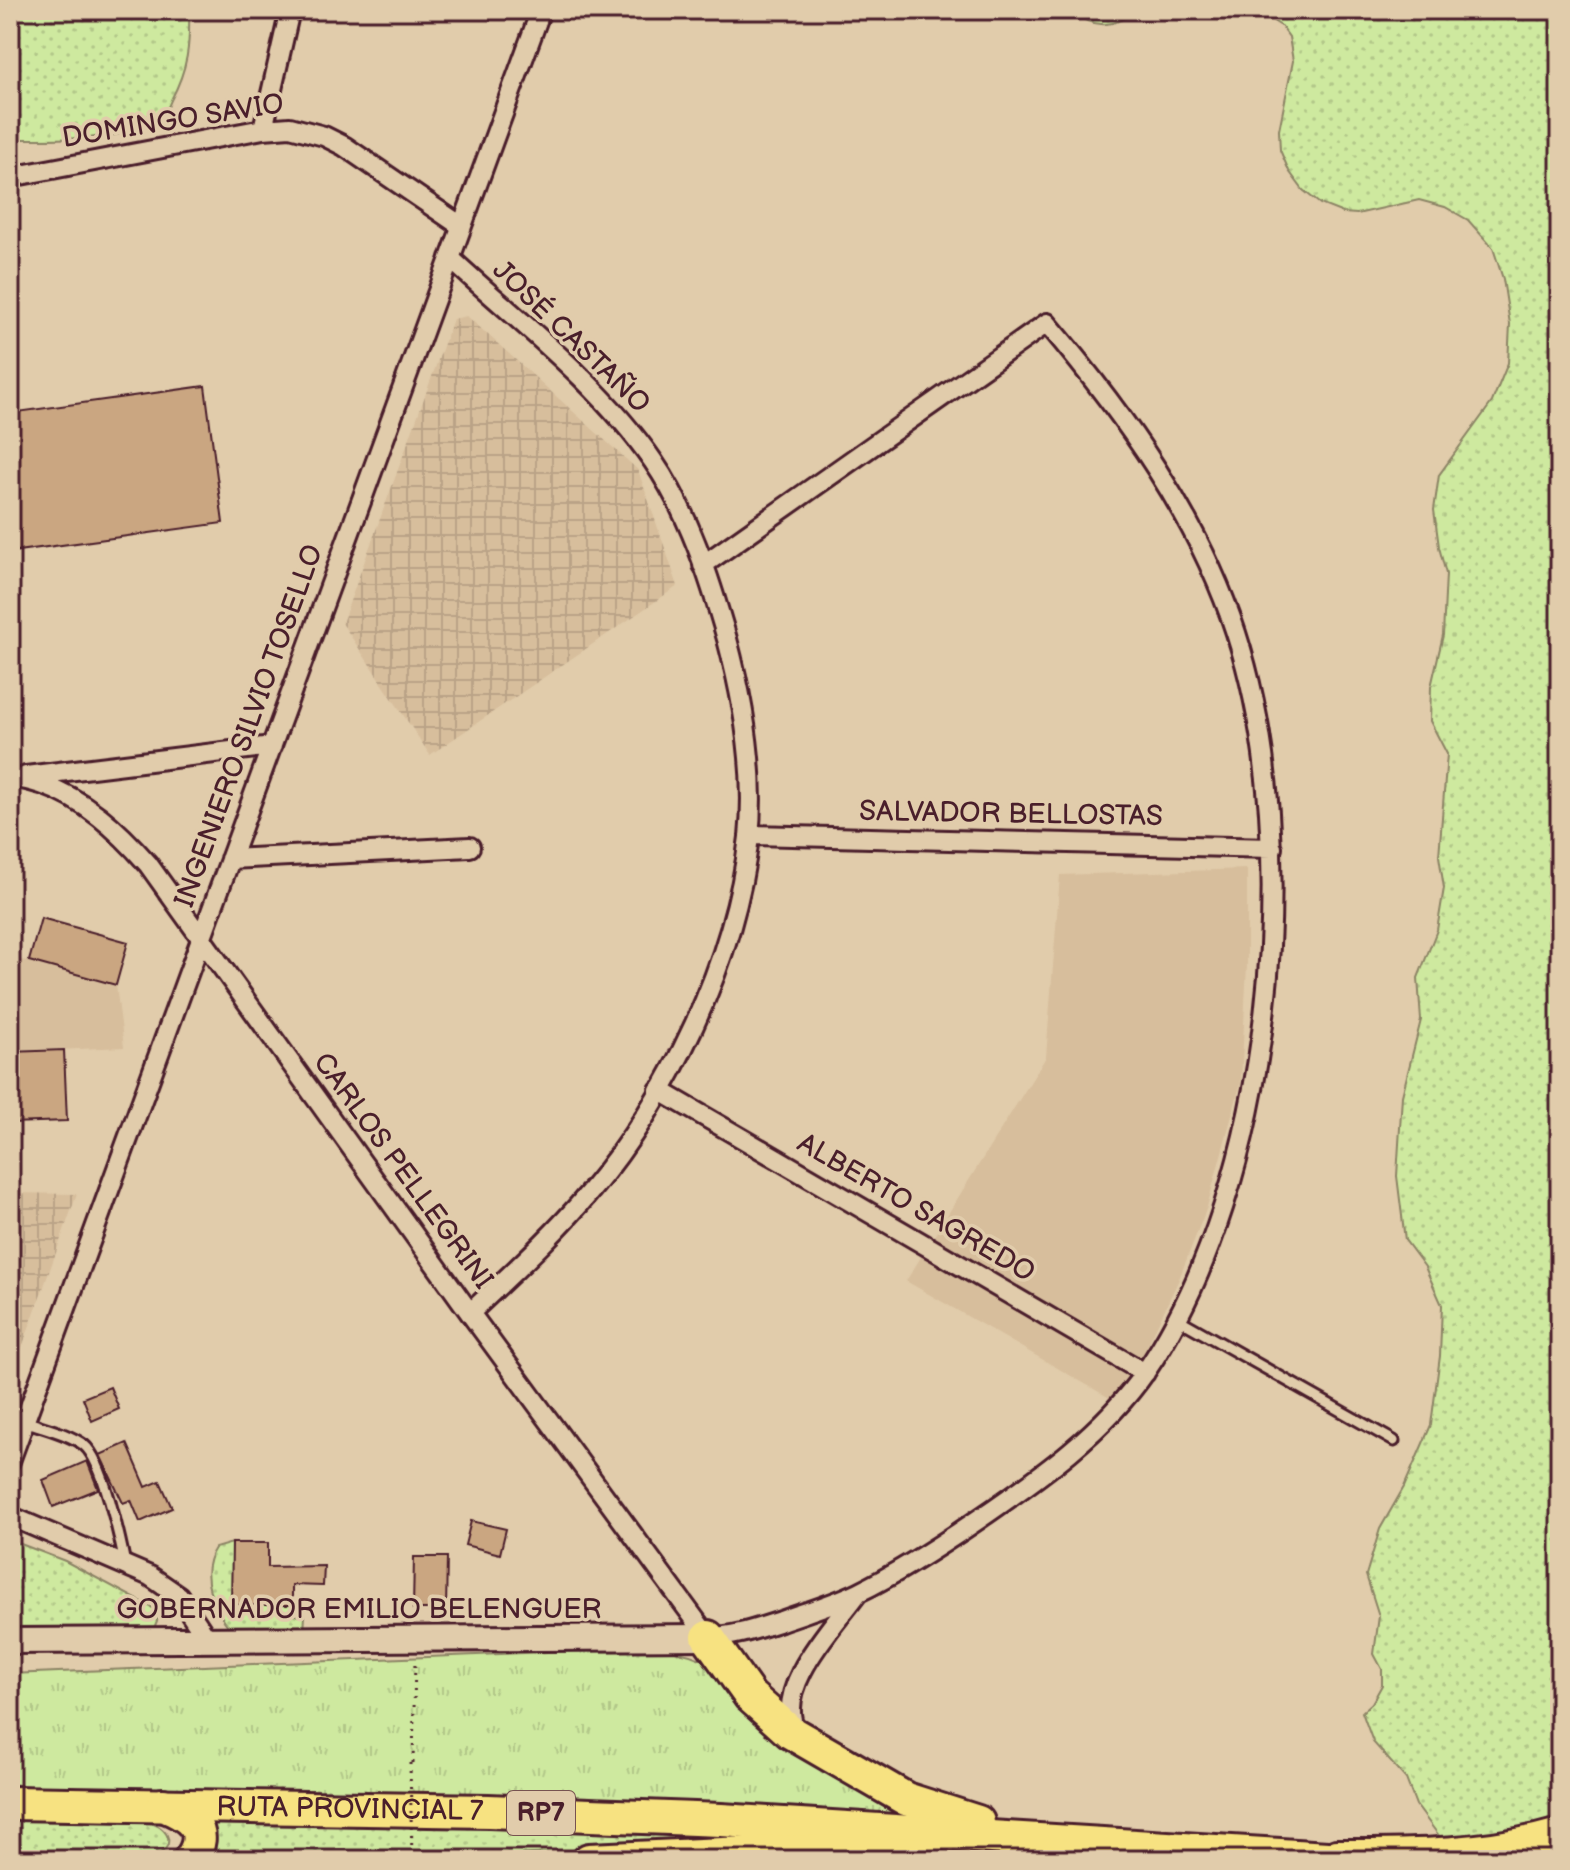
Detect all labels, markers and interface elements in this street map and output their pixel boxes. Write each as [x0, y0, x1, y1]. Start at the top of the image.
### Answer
street label: DOMINGO SAVIO [60, 87, 286, 155]
street label: JOSÉ CASTAÑO [486, 253, 657, 420]
street label: INGENIERO SILVIO TOSELLO [168, 540, 330, 912]
street label: SALVADOR BELLOSTAS [859, 795, 1163, 833]
street label: CARLOS PELLEGRINI [306, 1047, 500, 1295]
street label: ALBERTO SAGREDO [792, 1127, 1040, 1289]
street label: GOBERNADOR EMILIO BELENGUER [116, 1593, 602, 1626]
street label: RUTA PROVINCIAL 7 [216, 1790, 484, 1827]
road number: RP7 [507, 1791, 575, 1835]

